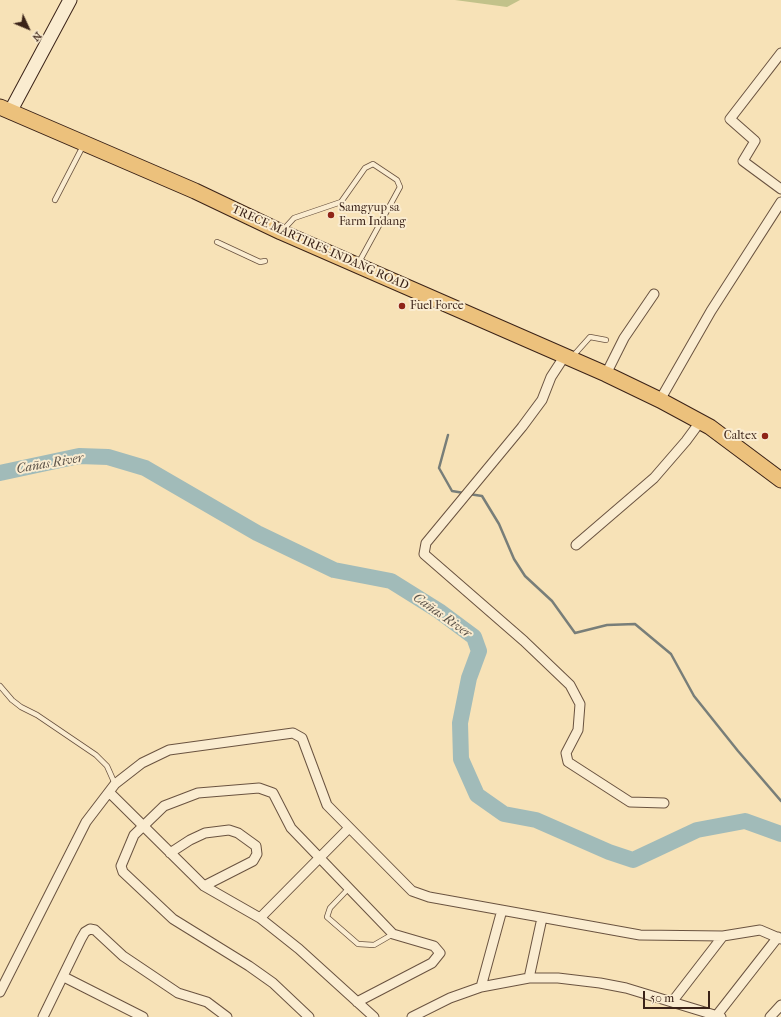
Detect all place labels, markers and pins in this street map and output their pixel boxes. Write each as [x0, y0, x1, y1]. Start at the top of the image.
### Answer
place label: Samgyup sa Farm Indang [339, 201, 406, 229]
marker: Samgyup sa Farm Indang [326, 210, 336, 220]
place label: Fuel Force [410, 299, 464, 313]
marker: Fuel Force [397, 301, 407, 311]
place label: Caltex [724, 429, 757, 443]
marker: Caltex [760, 431, 770, 441]

